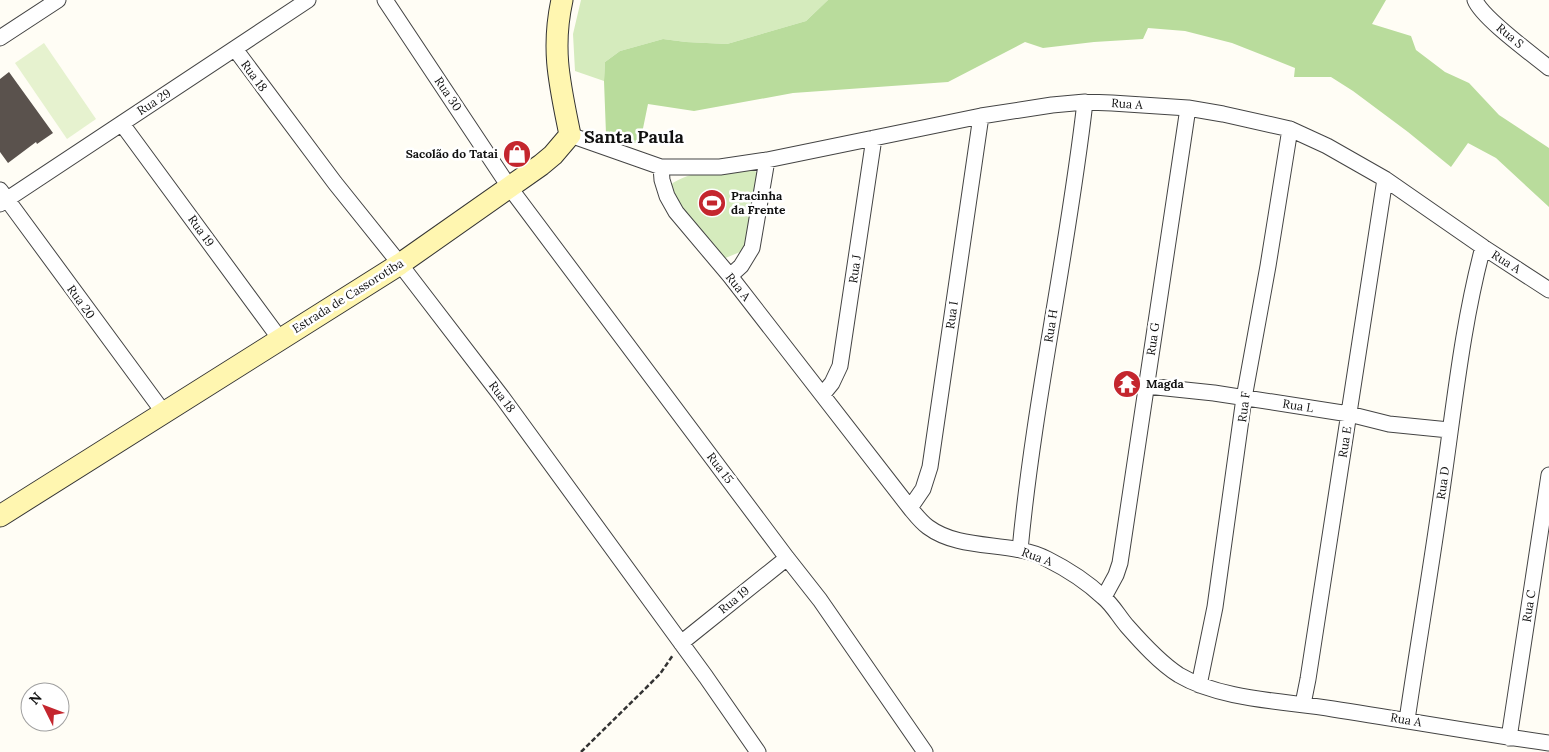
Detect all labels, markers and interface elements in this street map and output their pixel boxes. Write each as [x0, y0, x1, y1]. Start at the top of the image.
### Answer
street label: Rua S [1494, 20, 1527, 51]
street label: Rua 18 [238, 57, 271, 95]
street label: Rua 30 [432, 74, 465, 114]
street label: Rua 29 [134, 85, 174, 118]
street label: Rua A [1111, 95, 1144, 112]
district label: Santa Paula [584, 125, 685, 148]
shop icon: Sacolão do Tatai [502, 139, 532, 169]
place label: Sacolão do Tatai [406, 146, 498, 161]
sports icon: Pracinha da Frente [697, 188, 727, 218]
place label: Pracinha da Frente [731, 188, 786, 217]
street label: Rua 19 [185, 212, 218, 249]
street label: Rua A [1489, 247, 1524, 277]
street label: Rua J [845, 253, 864, 284]
street label: Estrada de Cassorotiba [289, 255, 406, 336]
street label: Rua A [723, 270, 754, 304]
street label: Rua 20 [64, 282, 99, 321]
street label: Rua I [942, 300, 961, 330]
street label: Rua H [1040, 308, 1061, 344]
street label: Rua G [1143, 321, 1162, 356]
temple icon: Magda [1112, 369, 1142, 399]
place label: Magda [1146, 376, 1185, 391]
street label: Rua 18 [486, 378, 519, 415]
street label: Rua F [1234, 390, 1253, 423]
street label: Rua L [1282, 396, 1315, 415]
street label: Rua E [1335, 425, 1354, 459]
street label: Rua 15 [704, 449, 737, 486]
street label: Rua D [1433, 465, 1452, 500]
street label: Rua A [1020, 544, 1055, 569]
street label: Rua 19 [715, 583, 752, 617]
street label: Rua C [1519, 588, 1539, 623]
north arrow [20, 682, 70, 732]
text: N [25, 688, 46, 708]
street label: Rua A [1389, 709, 1423, 730]

